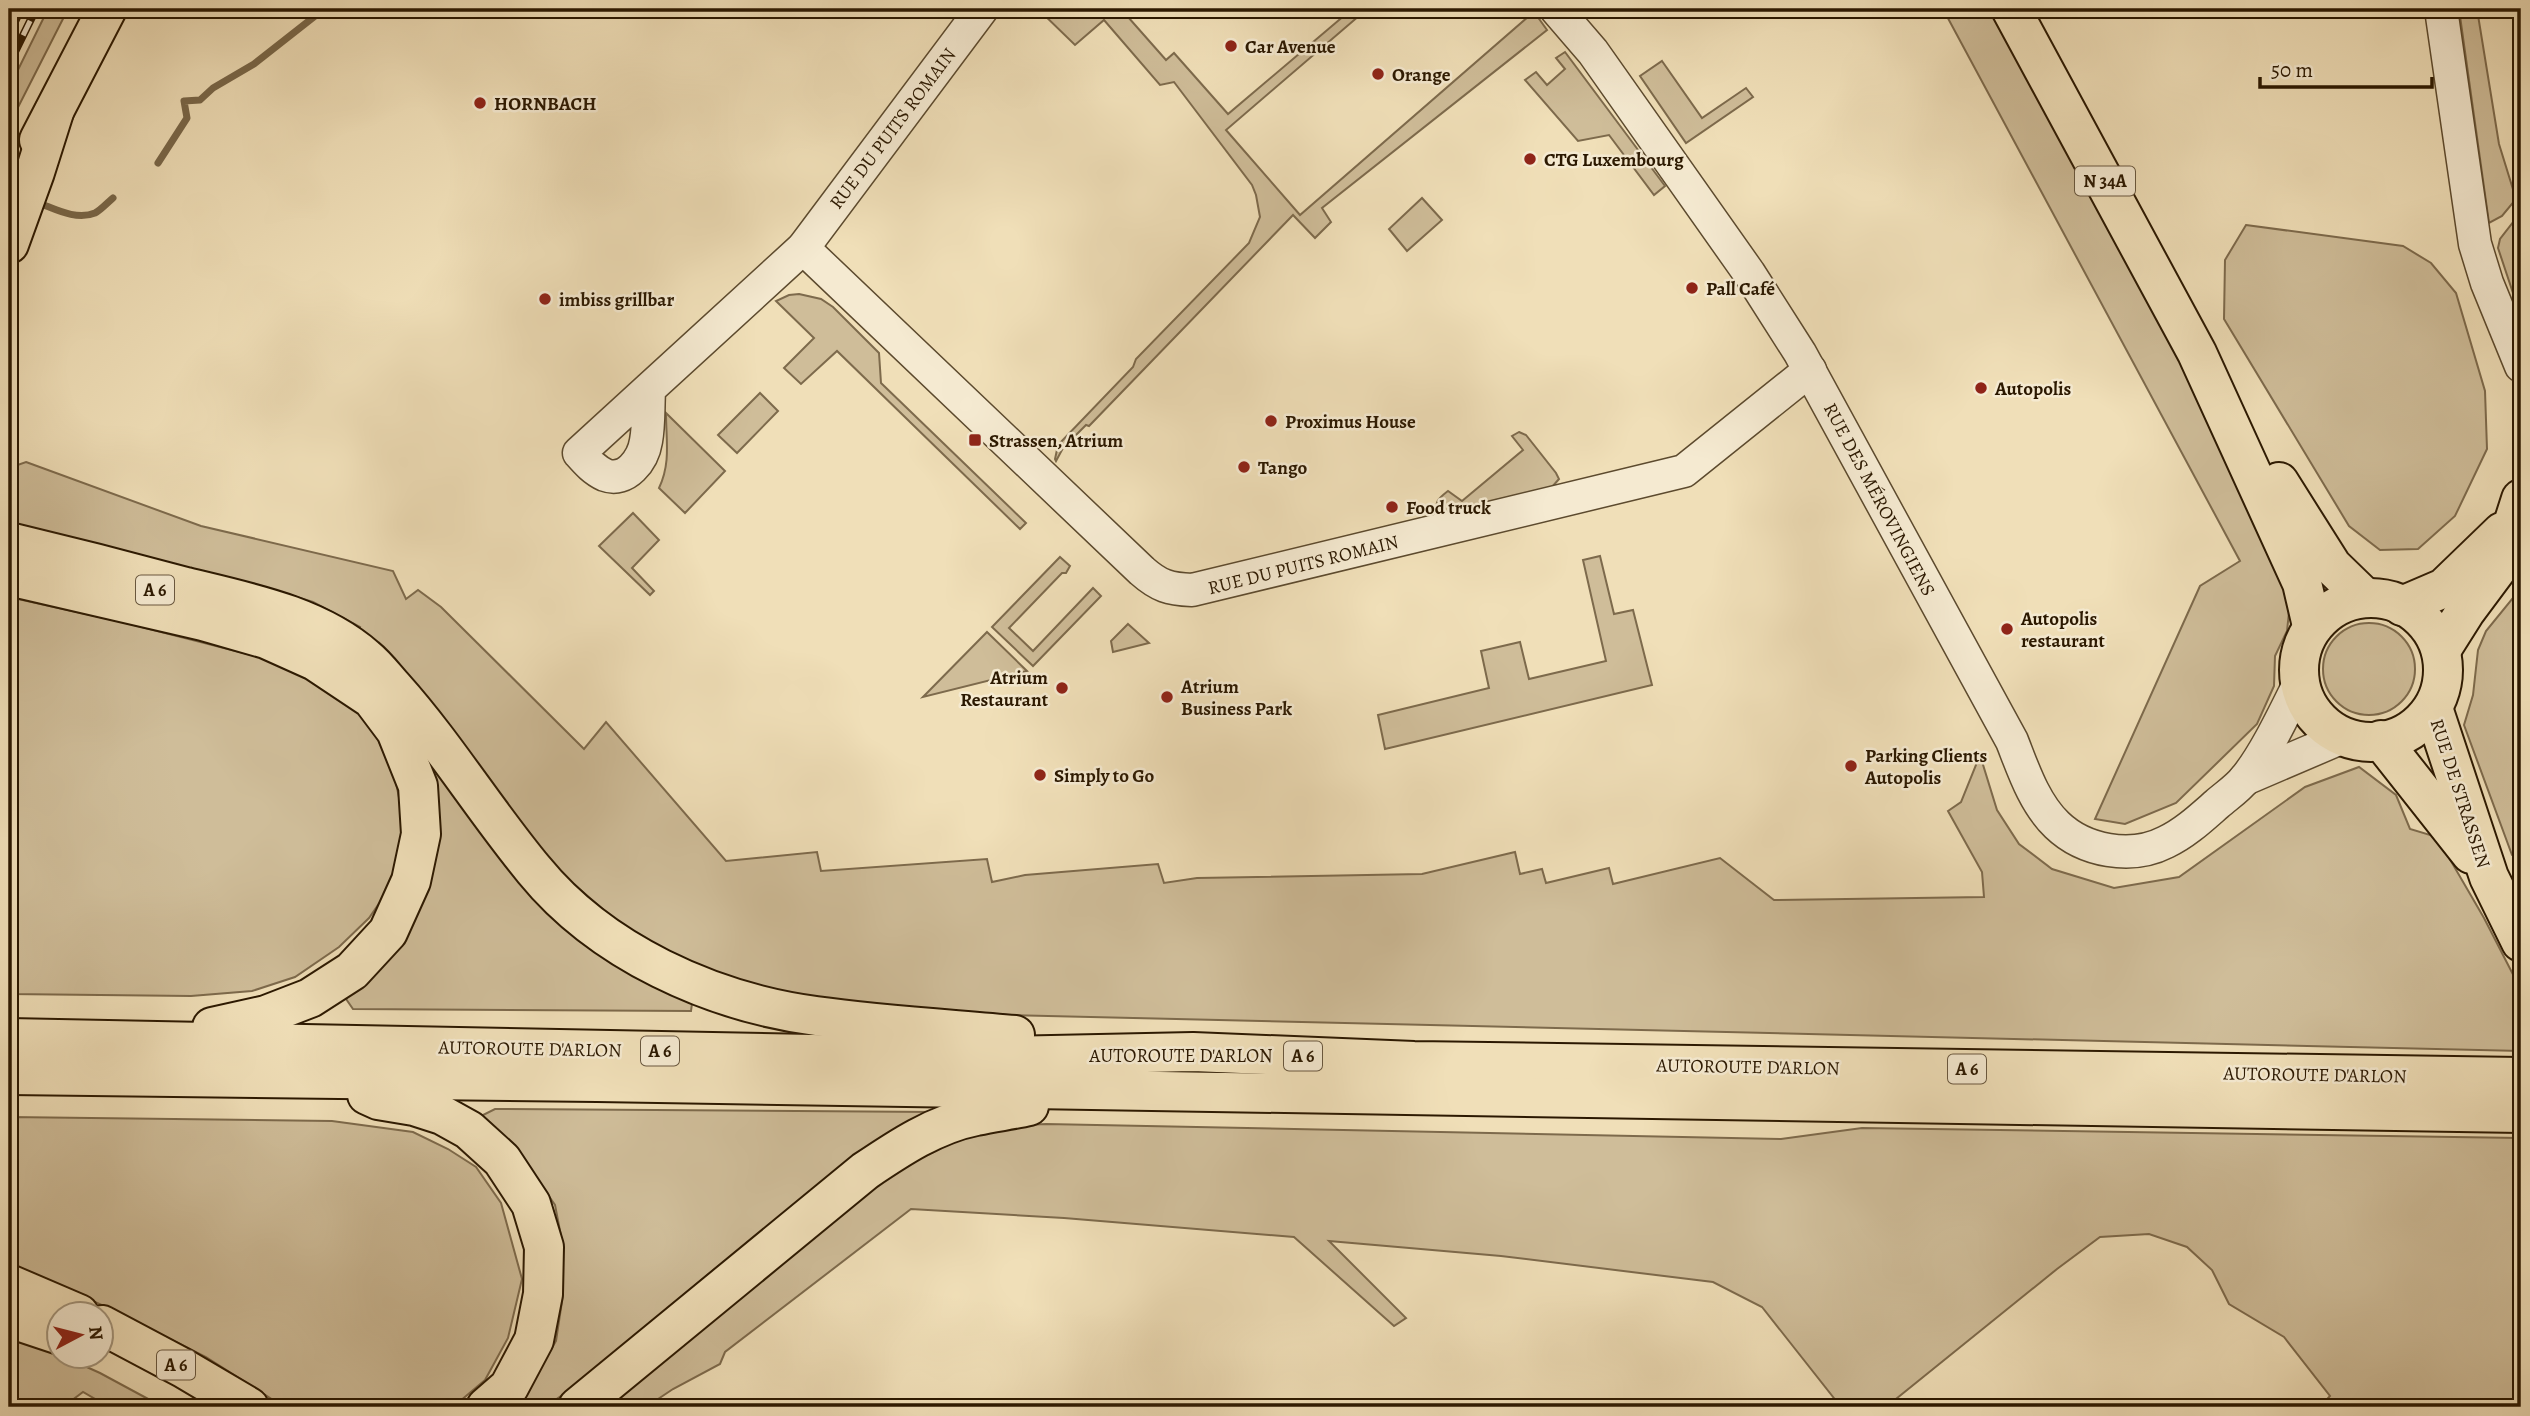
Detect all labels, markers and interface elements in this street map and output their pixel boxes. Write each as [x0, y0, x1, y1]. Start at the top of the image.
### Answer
place label: Car Avenue [1245, 34, 1336, 60]
marker: Car Avenue [1223, 38, 1239, 54]
street label: RUE DU PUITS ROMAIN [824, 42, 962, 215]
scale bar [2260, 46, 2432, 90]
text: 50 m [2271, 56, 2313, 84]
place label: Orange [1392, 62, 1451, 88]
marker: Orange [1370, 66, 1386, 82]
place label: HORNBACH [494, 91, 596, 117]
marker: HORNBACH [472, 95, 488, 111]
place label: CTG Luxembourg [1544, 147, 1684, 173]
marker: CTG Luxembourg [1522, 151, 1538, 167]
road number: N 34A [2075, 166, 2135, 196]
place label: Pall Café [1706, 276, 1775, 302]
marker: Pall Café [1684, 280, 1700, 296]
place label: imbiss grillbar [559, 287, 675, 313]
marker: imbiss grillbar [537, 291, 553, 307]
place label: Autopolis [1994, 376, 2072, 402]
marker: Autopolis [1973, 380, 1989, 396]
street label: RUE DES MÉROVINGIENS [1817, 398, 1941, 601]
place label: Proximus House [1285, 409, 1416, 435]
marker: Proximus House [1263, 413, 1279, 429]
place label: Strassen, Atrium [989, 428, 1123, 454]
marker: Strassen, Atrium [967, 432, 983, 448]
place label: Tango [1258, 455, 1308, 481]
marker: Tango [1236, 459, 1252, 475]
place label: Food truck [1406, 495, 1491, 521]
marker: Food truck [1384, 499, 1400, 515]
street label: RUE DU PUITS ROMAIN [1205, 529, 1402, 601]
road number: A 6 [136, 576, 174, 604]
place label: Autopolis restaurant [2020, 606, 2105, 654]
marker: Autopolis restaurant [1999, 621, 2015, 637]
place label: Atrium Restaurant [960, 665, 1049, 713]
place label: Atrium Business Park [1180, 674, 1292, 722]
marker: Atrium Restaurant [1054, 680, 1070, 696]
marker: Atrium Business Park [1159, 689, 1175, 705]
street label: RUE DE STRASSEN [2424, 715, 2497, 872]
place label: Parking Clients Autopolis [1864, 743, 1988, 791]
marker: Parking Clients Autopolis [1843, 758, 1859, 774]
place label: Simply to Go [1054, 763, 1154, 789]
marker: Simply to Go [1032, 767, 1048, 783]
street label: AUTOROUTE D'ARLON [437, 1034, 622, 1064]
road number: A 6 [641, 1036, 679, 1066]
road number: A 6 [1284, 1042, 1322, 1070]
street label: AUTOROUTE D'ARLON [1088, 1043, 1273, 1069]
street label: AUTOROUTE D'ARLON [1655, 1052, 1840, 1082]
road number: A 6 [1948, 1054, 1986, 1084]
street label: AUTOROUTE D'ARLON [2222, 1060, 2407, 1090]
north arrow [46, 1300, 116, 1370]
text: N [82, 1325, 110, 1342]
road number: A 6 [157, 1350, 195, 1380]

